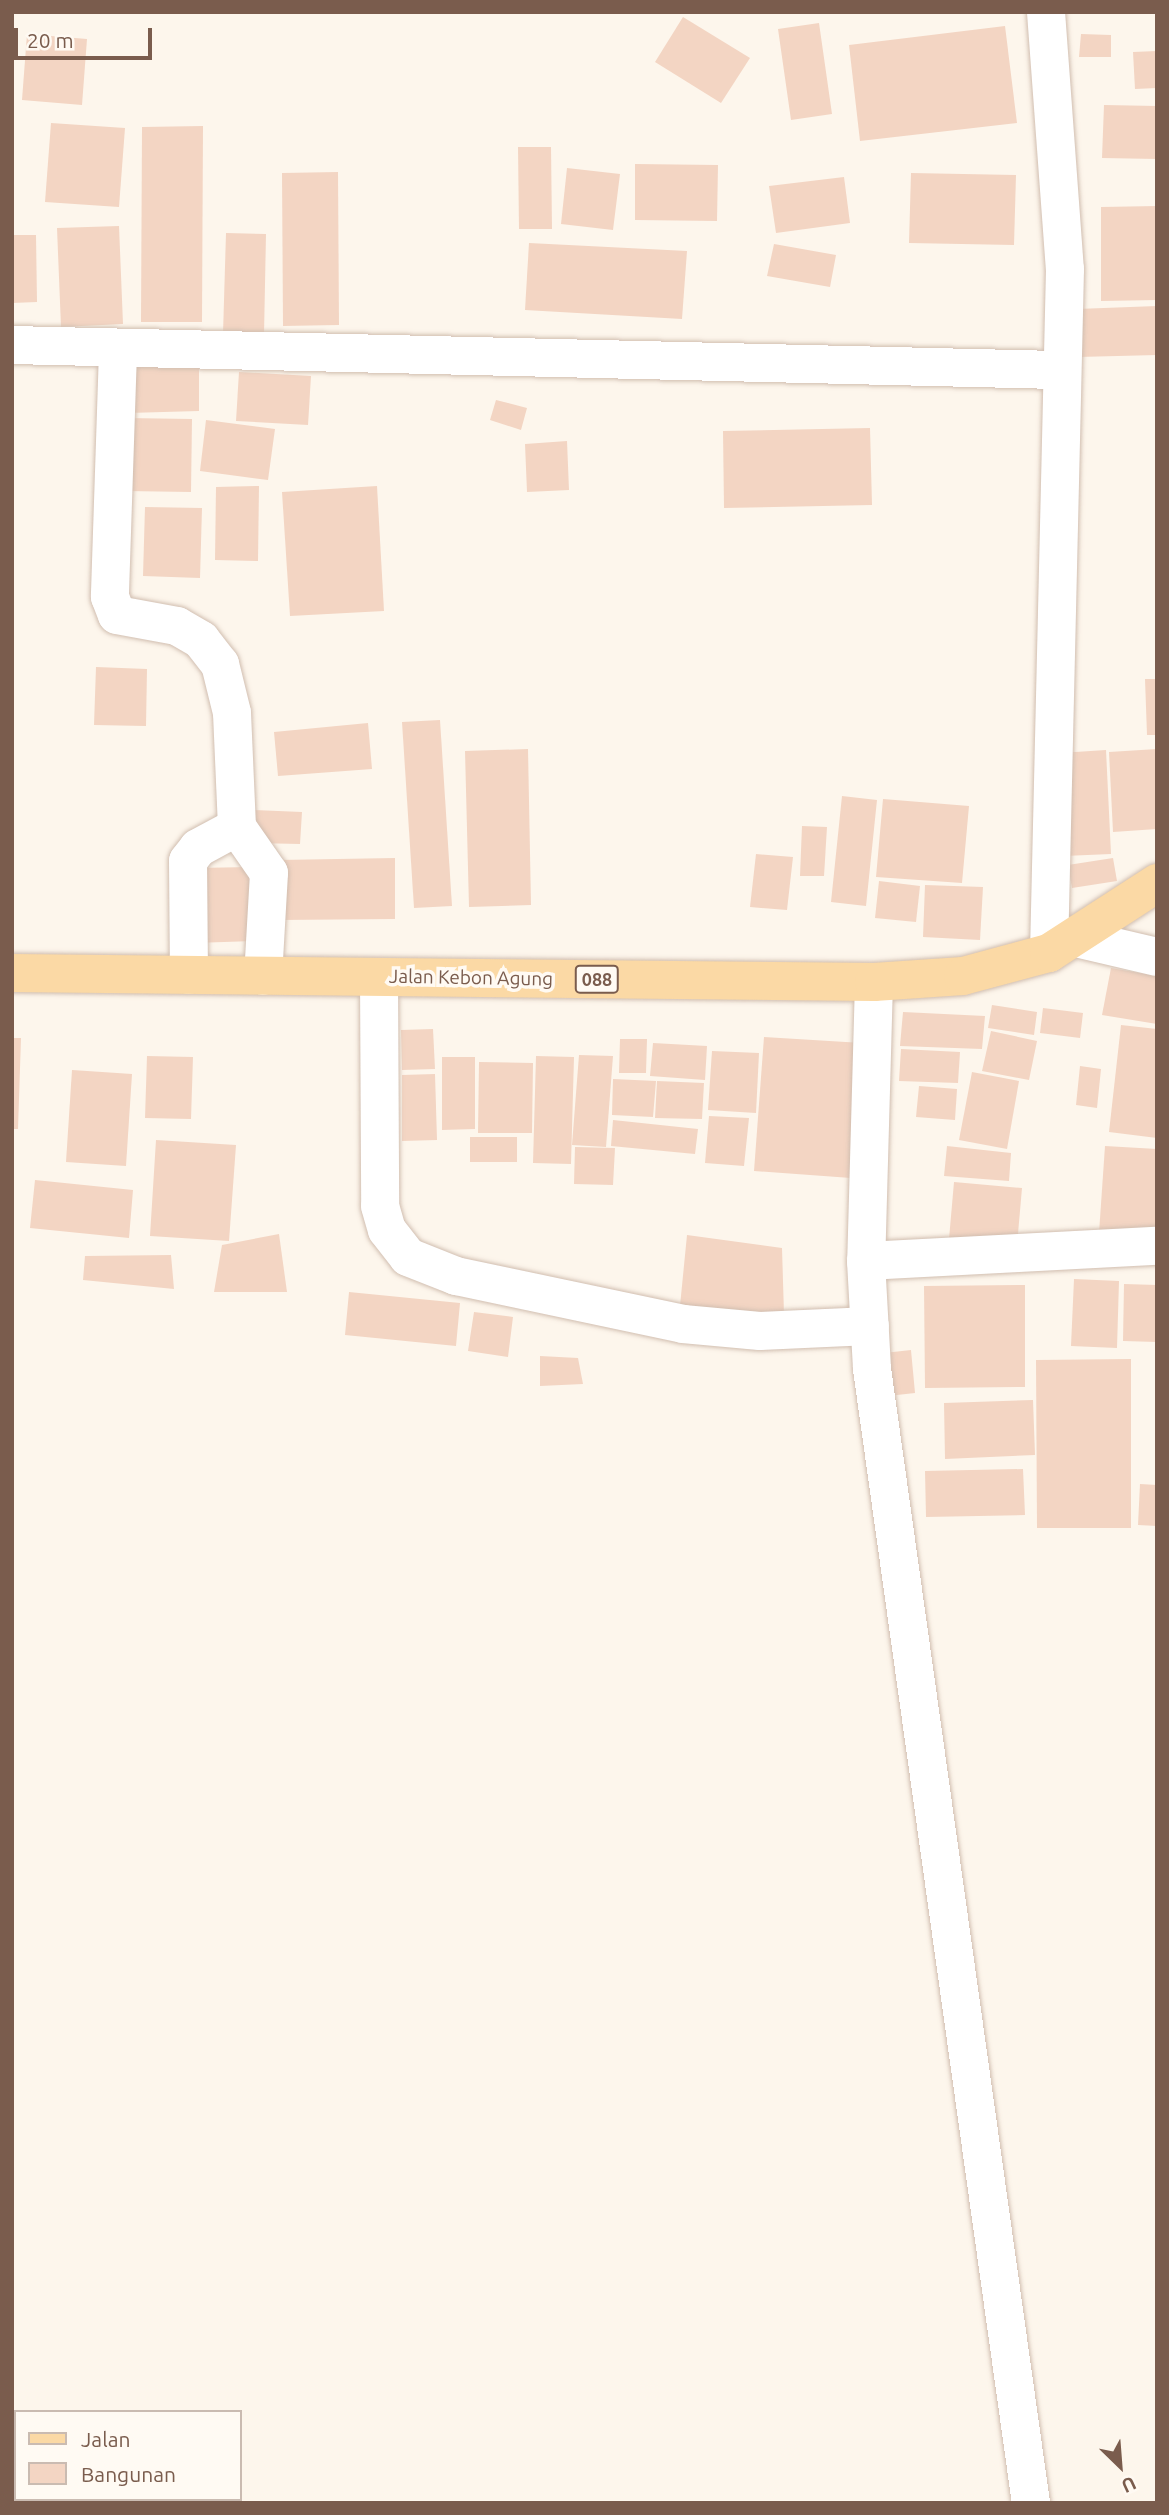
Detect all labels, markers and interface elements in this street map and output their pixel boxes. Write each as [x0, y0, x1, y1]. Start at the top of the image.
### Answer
scale bar [18, 14, 156, 58]
text: 20 m [27, 28, 74, 52]
road number: 088 [574, 964, 620, 994]
street label: Jalan Kebon Agung [389, 965, 553, 991]
legend [14, 2410, 242, 2501]
text: Jalan [81, 2427, 130, 2451]
north arrow [1085, 2431, 1155, 2501]
text: Bangunan [81, 2462, 176, 2486]
text: U [1118, 2472, 1140, 2498]

